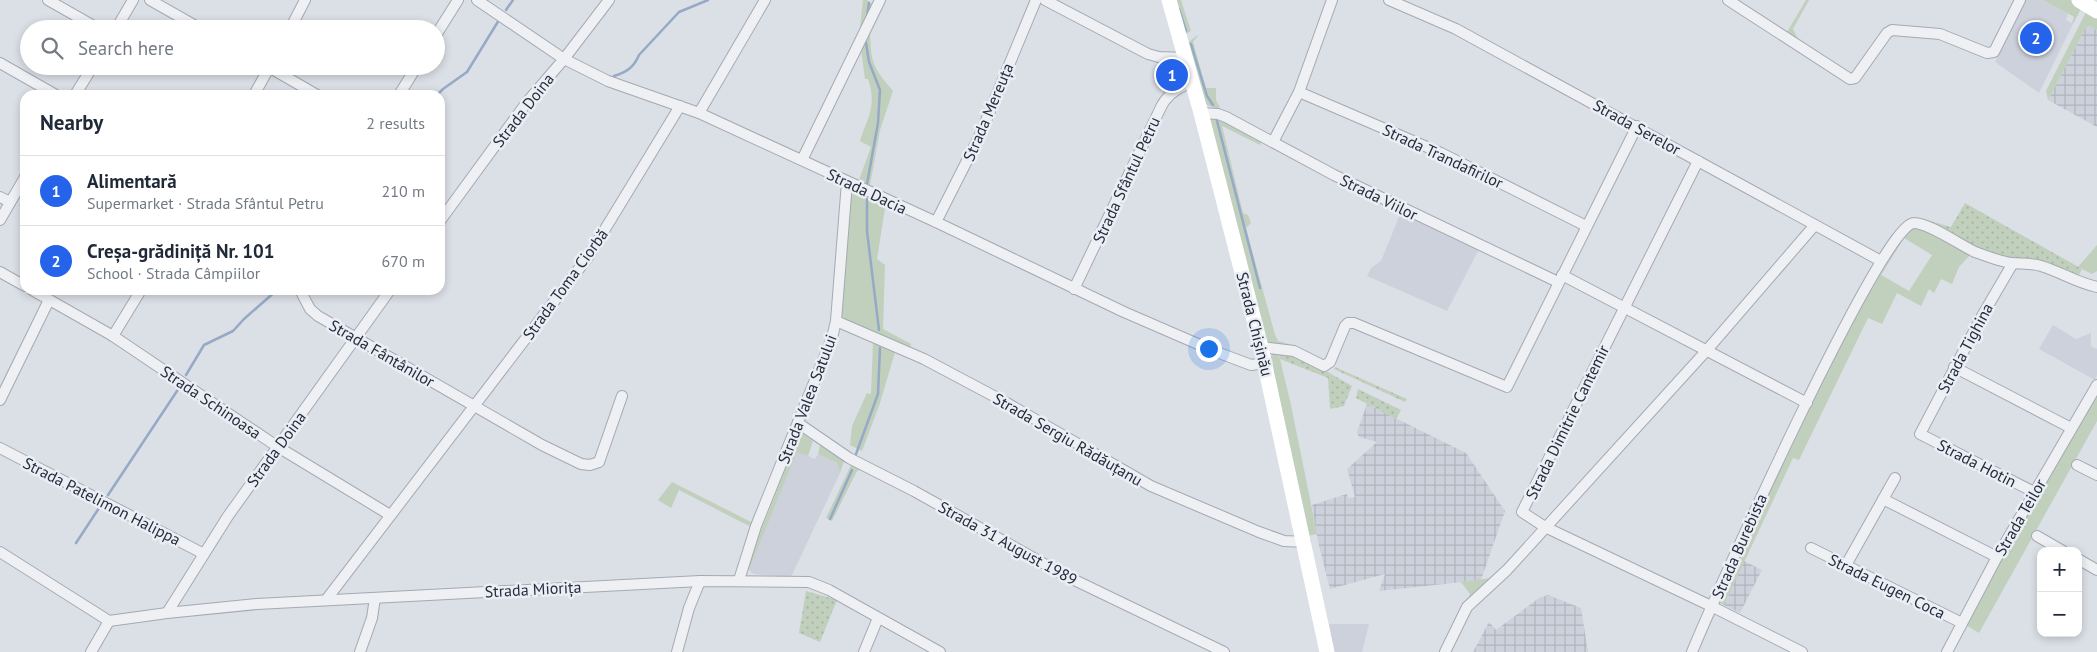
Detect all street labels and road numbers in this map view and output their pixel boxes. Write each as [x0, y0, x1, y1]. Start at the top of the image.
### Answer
street label: Strada Mereuța [958, 60, 1018, 164]
street label: Strada Doina [488, 69, 558, 151]
street label: Strada Serelor [1590, 95, 1685, 160]
street label: Strada Sfântul Petru [1088, 114, 1164, 246]
street label: Strada Trandafirilor [1380, 119, 1507, 193]
street label: Strada Dacia [824, 164, 910, 218]
street label: Strada Viilor [1337, 170, 1422, 225]
street label: Strada Toma Ciorbă [518, 225, 612, 343]
street label: Strada Chișinău [1232, 270, 1278, 378]
street label: Strada Tighina [1933, 300, 1997, 396]
street label: Strada Fântânilor [326, 315, 439, 391]
street label: Strada Valea Satului [773, 331, 841, 467]
street label: Strada Dimitrie Cantemir [1521, 341, 1613, 502]
street label: Strada Schinoasa [157, 361, 265, 443]
street label: Strada Sergiu Rădăuțanu [990, 388, 1146, 490]
street label: Strada Doina [242, 407, 310, 491]
street label: Strada Hotin [1934, 435, 2020, 491]
street label: Strada Patelimon Halippa [20, 453, 184, 549]
street label: Strada Teilor [1990, 474, 2050, 559]
street label: Strada Burebista [1707, 490, 1771, 602]
street label: Strada 31 August 1989 [935, 496, 1081, 590]
street label: Strada Eugen Coca [1825, 549, 1949, 623]
street label: Strada Miorița [484, 576, 582, 602]

